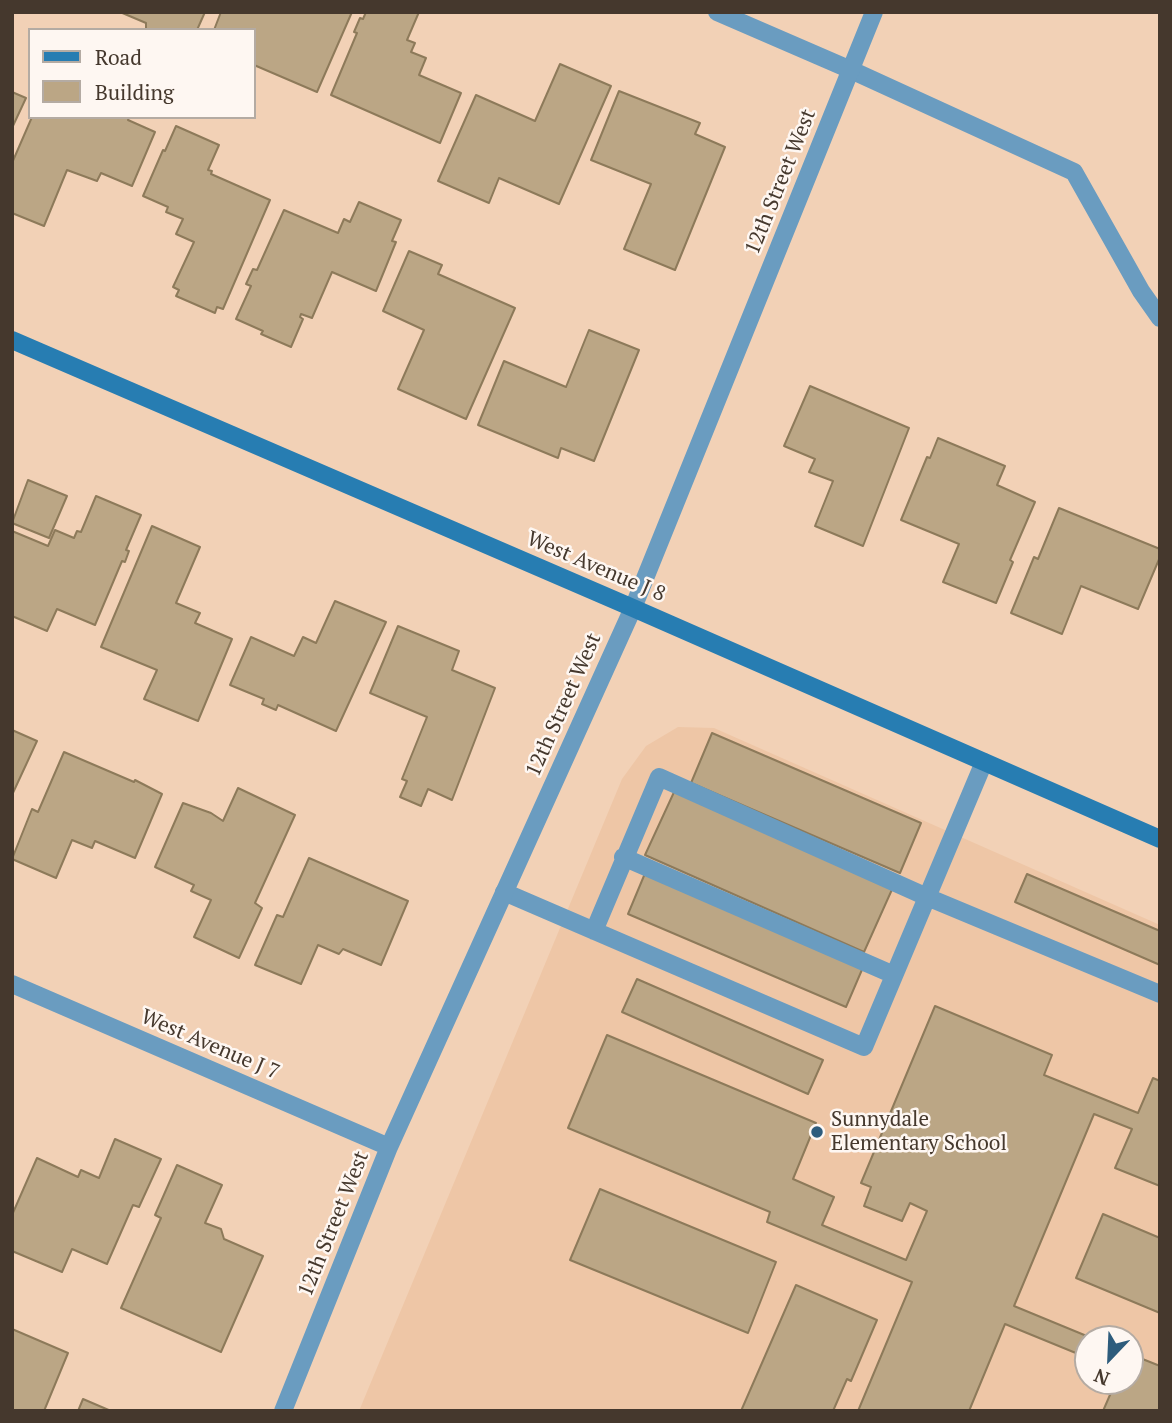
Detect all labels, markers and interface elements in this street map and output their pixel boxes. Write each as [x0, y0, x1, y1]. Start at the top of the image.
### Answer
legend [28, 28, 256, 119]
text: Road [95, 43, 142, 71]
text: Building [95, 78, 174, 106]
street label: 12th Street West [740, 106, 822, 258]
street label: West Avenue J 8 [523, 526, 669, 608]
street label: 12th Street West [521, 629, 607, 781]
street label: West Avenue J 7 [137, 1004, 283, 1086]
place label: Sunnydale Elementary School [831, 1107, 1007, 1157]
marker: Sunnydale Elementary School [809, 1124, 825, 1140]
street label: 12th Street West [293, 1148, 375, 1300]
north arrow [1074, 1325, 1144, 1395]
text: N [1090, 1364, 1113, 1392]

